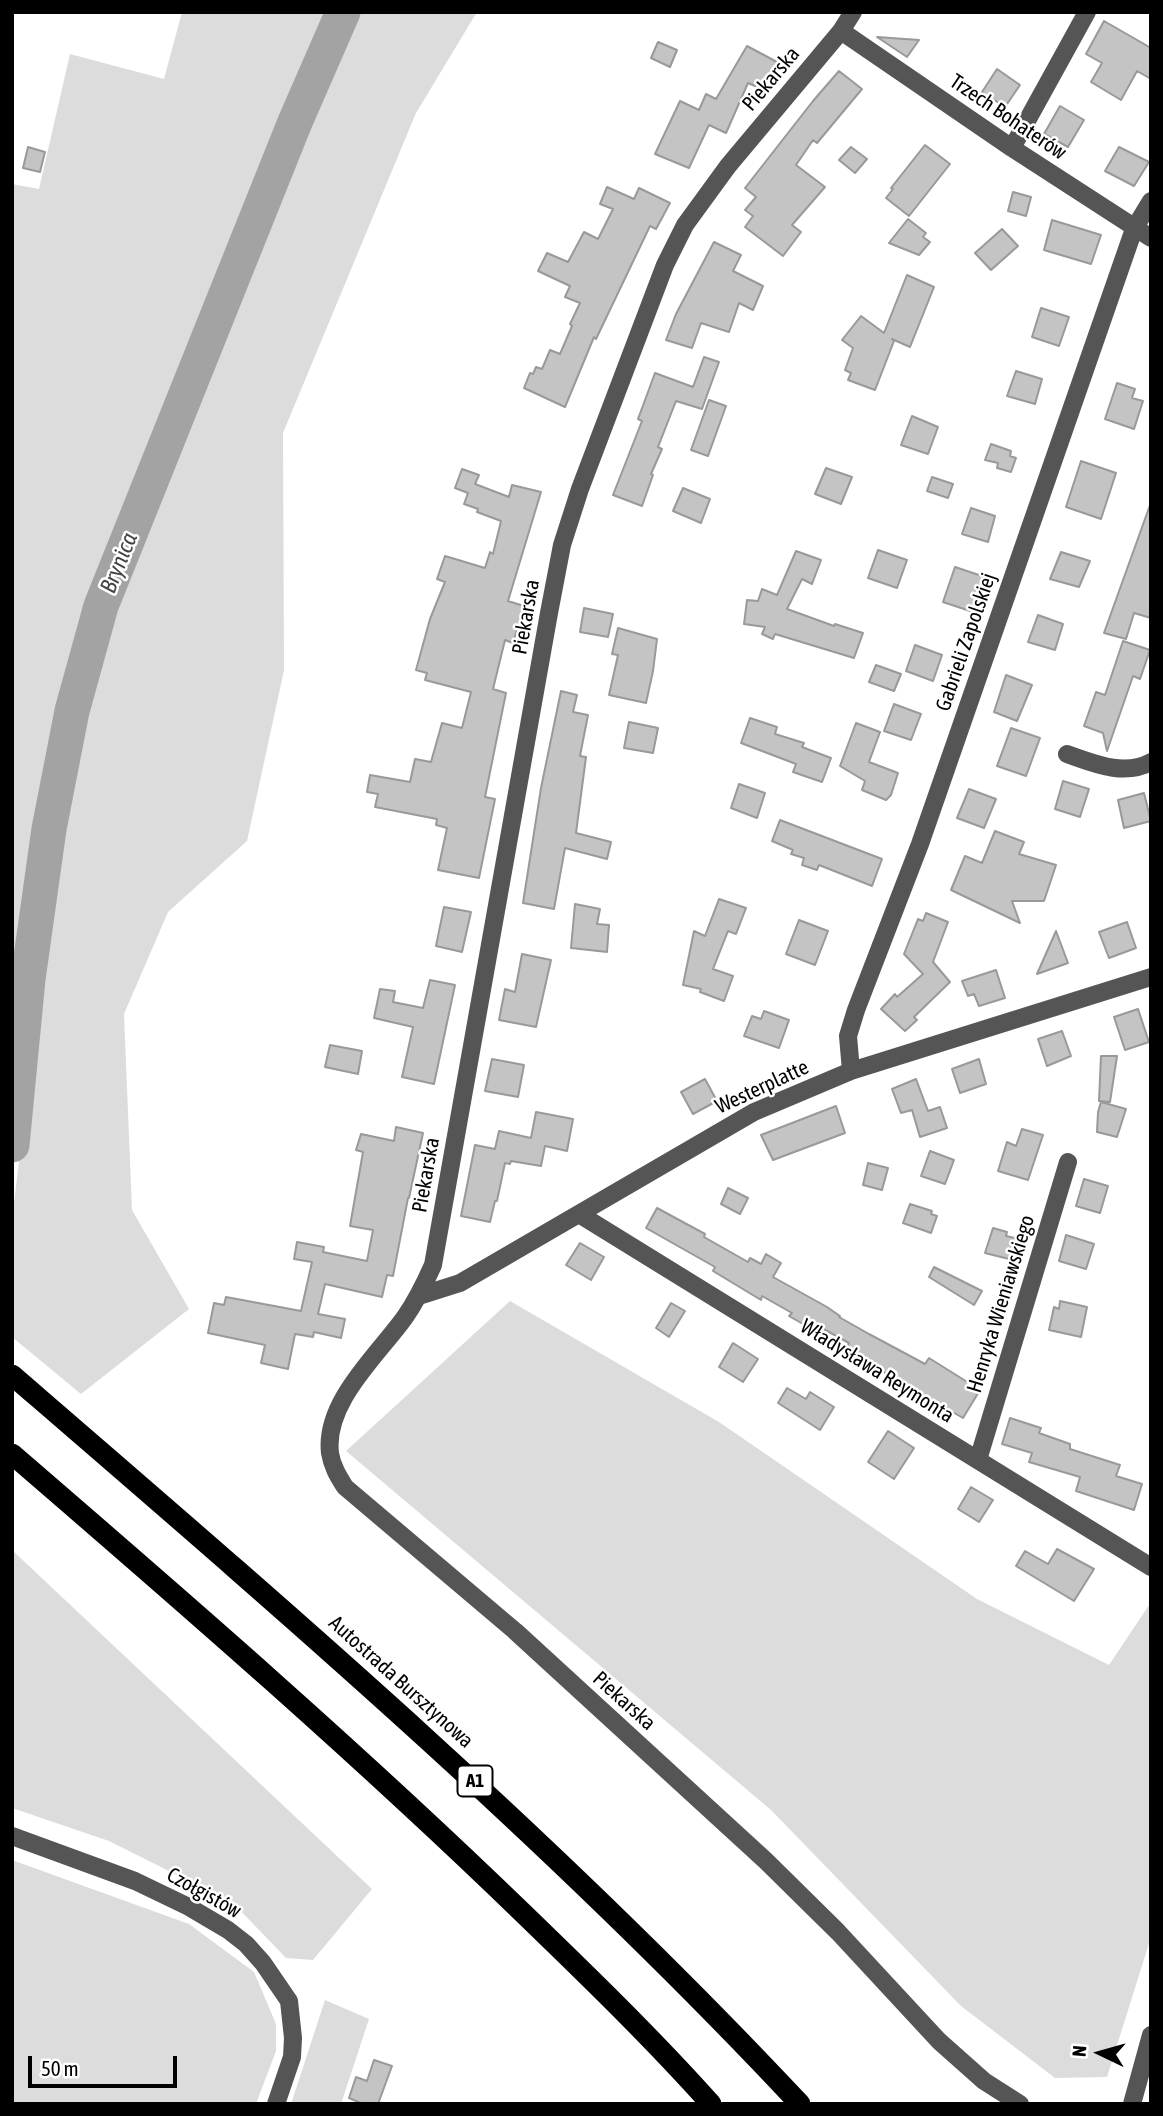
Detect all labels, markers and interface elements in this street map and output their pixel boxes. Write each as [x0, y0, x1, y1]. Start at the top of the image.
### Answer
street label: Piekarska [737, 42, 805, 116]
street label: Trzech Bohaterów [945, 69, 1071, 165]
water label: Brynica [94, 529, 144, 597]
street label: Gabrieli Zapolskiej [931, 570, 1001, 714]
street label: Piekarska [507, 577, 545, 657]
street label: Westerplatte [711, 1054, 813, 1120]
street label: Piekarska [407, 1135, 445, 1215]
street label: Henryka Wieniawskiego [962, 1212, 1040, 1396]
street label: Władysława Reymonta [796, 1314, 958, 1428]
street label: Autostrada Bursztynowa [324, 1611, 478, 1753]
street label: Piekarska [587, 1666, 661, 1736]
road number: A1 [458, 1765, 492, 1796]
street label: Czołgistów [162, 1862, 246, 1924]
north arrow [1065, 2018, 1135, 2088]
scale bar [32, 2042, 180, 2086]
text: N [1068, 2045, 1091, 2058]
text: 50 m [41, 2056, 79, 2080]

